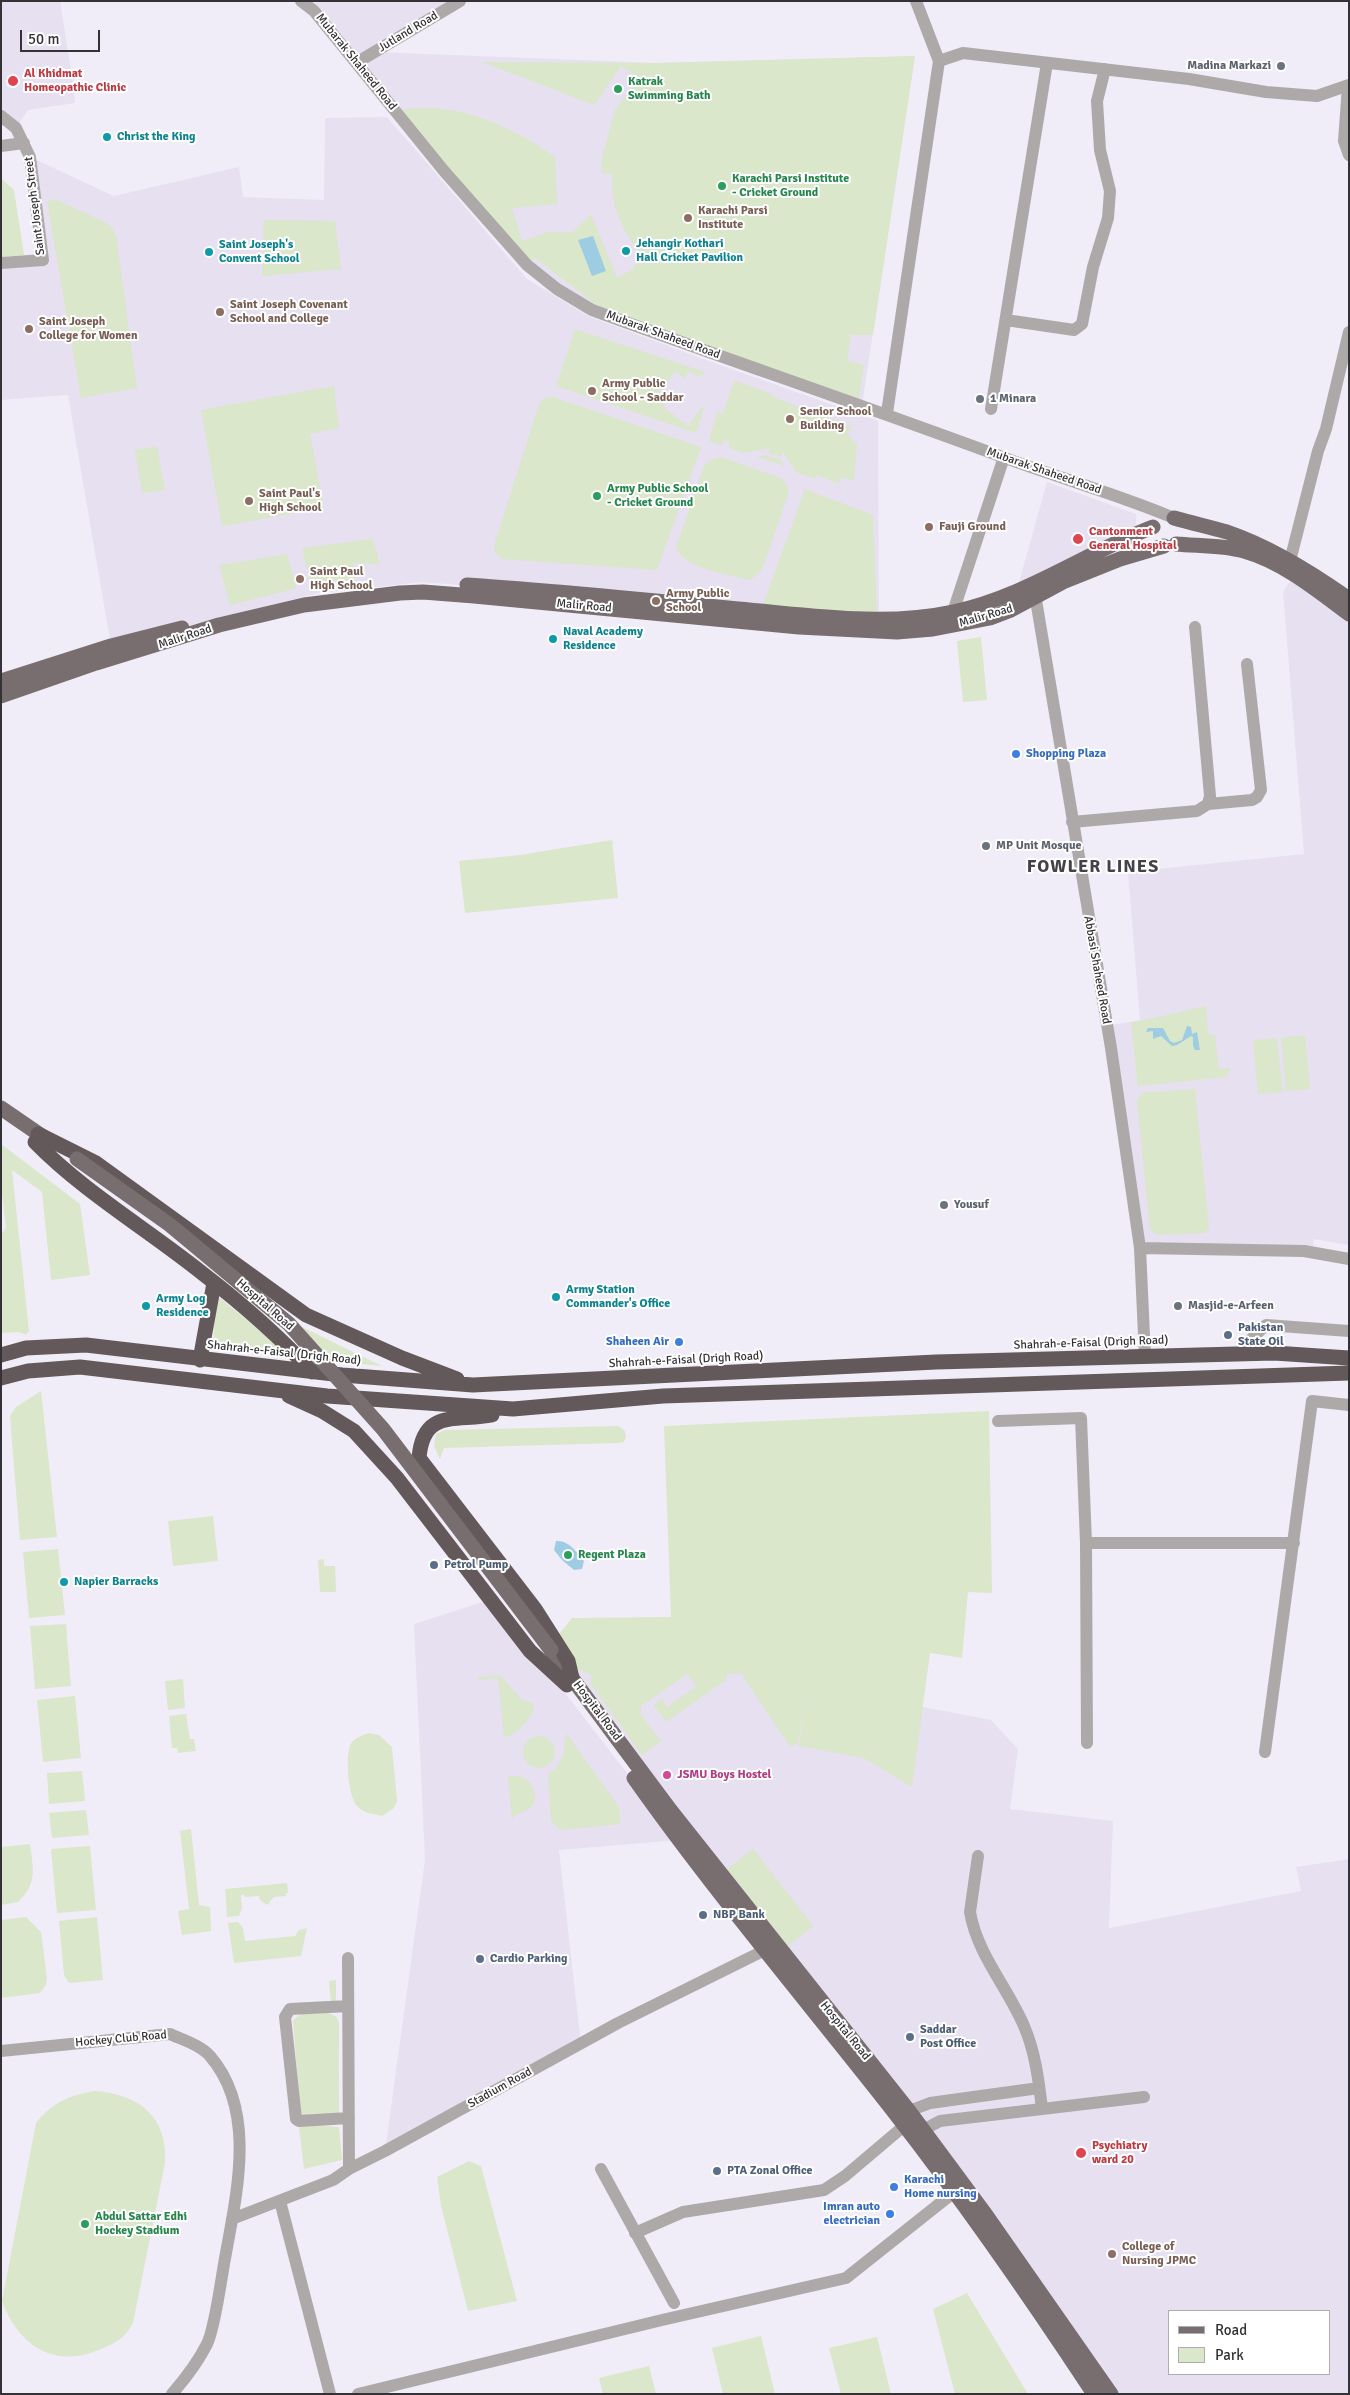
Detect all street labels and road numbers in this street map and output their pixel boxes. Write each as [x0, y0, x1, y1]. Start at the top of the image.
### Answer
street label: Jutland Road [376, 9, 440, 55]
street label: Mubarak Shaheed Road [313, 11, 399, 113]
street label: Saint Joseph Street [22, 156, 48, 256]
street label: Mubarak Shaheed Road [604, 308, 722, 362]
street label: Mubarak Shaheed Road [985, 445, 1103, 497]
street label: Malir Road [556, 596, 612, 616]
street label: Malir Road [957, 601, 1015, 631]
street label: Malir Road [157, 622, 213, 652]
street label: Abbasi Shaheed Road [1080, 915, 1114, 1025]
street label: Hospital Road [233, 1276, 297, 1334]
street label: Shahrah-e-Faisal (Drigh Road) [1013, 1333, 1169, 1353]
street label: Shahrah-e-Faisal (Drigh Road) [206, 1338, 362, 1368]
street label: Shahrah-e-Faisal (Drigh Road) [608, 1349, 764, 1371]
street label: Hospital Road [570, 1678, 624, 1744]
street label: Hospital Road [817, 1999, 873, 2063]
street label: Hockey Club Road [75, 2028, 167, 2050]
street label: Stadium Road [465, 2065, 535, 2111]

